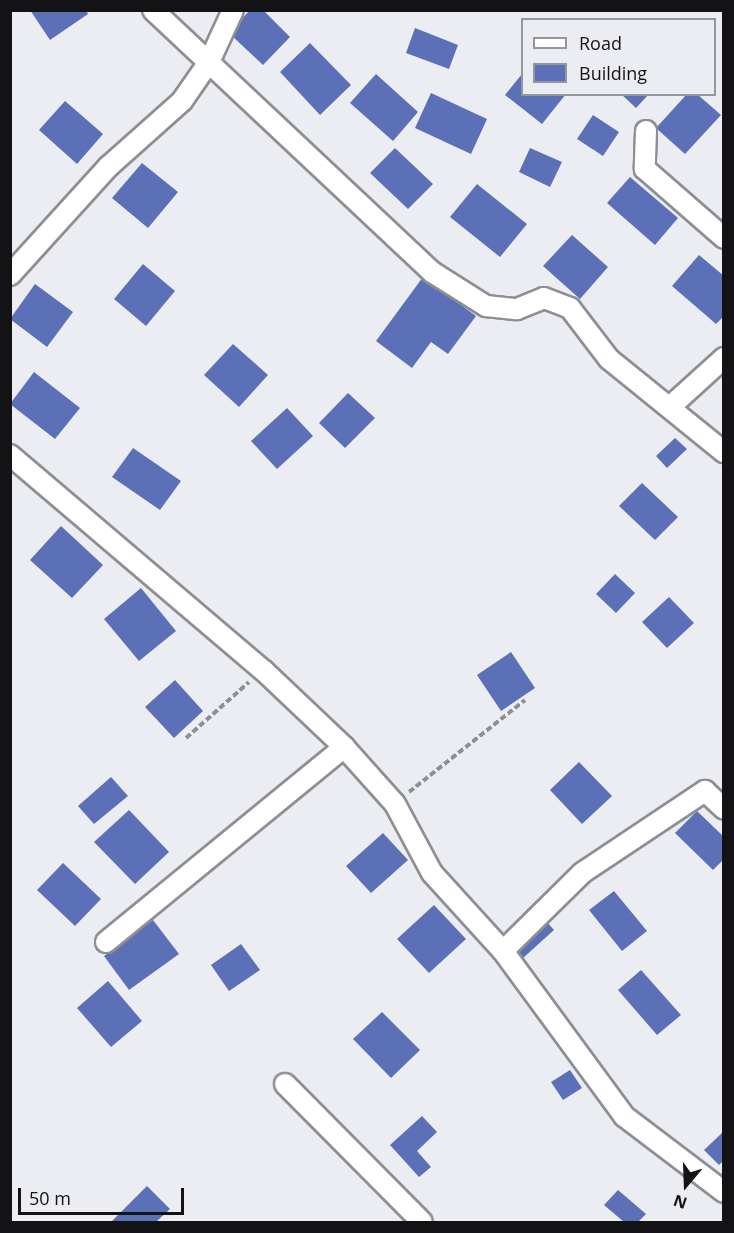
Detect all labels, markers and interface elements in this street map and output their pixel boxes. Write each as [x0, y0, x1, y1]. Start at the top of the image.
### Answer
legend [521, 18, 716, 96]
text: Road [579, 31, 622, 55]
text: Building [579, 61, 647, 85]
north arrow [656, 1155, 716, 1215]
scale bar [21, 1176, 188, 1214]
text: 50 m [29, 1186, 71, 1210]
text: N [670, 1190, 690, 1215]

